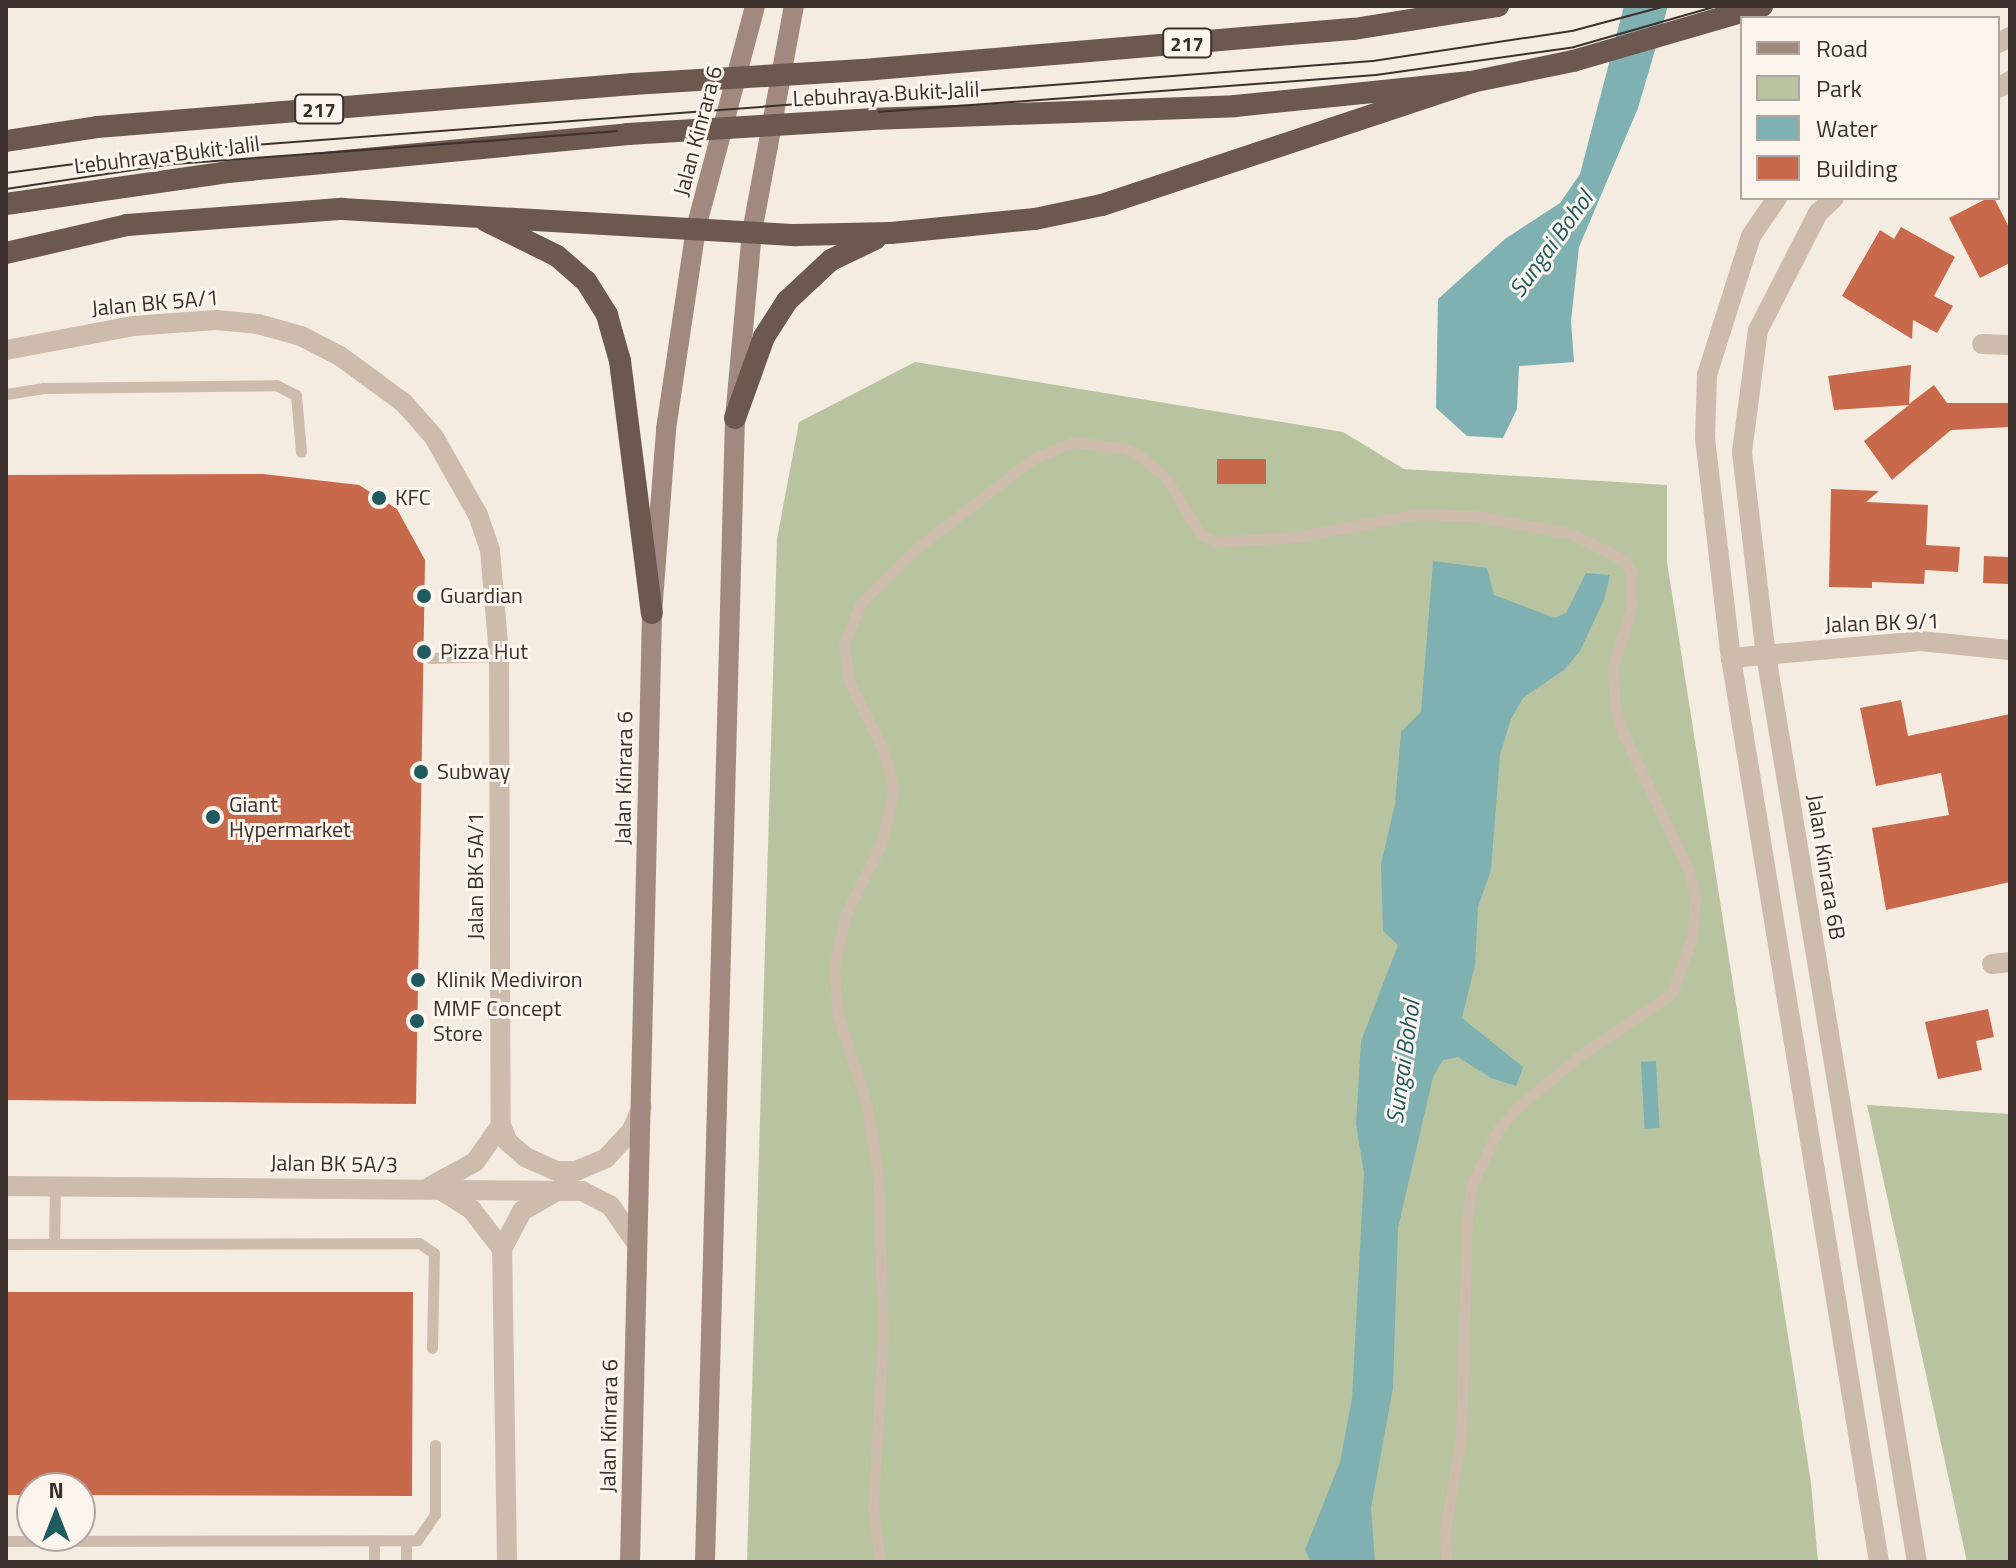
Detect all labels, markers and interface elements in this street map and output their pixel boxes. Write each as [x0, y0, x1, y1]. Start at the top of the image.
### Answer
legend [1740, 16, 2000, 200]
road number: 217 [1161, 27, 1213, 59]
text: Road [1816, 30, 1868, 66]
street label: Jalan Kinrara 6 [668, 63, 728, 199]
text: Park [1816, 70, 1862, 106]
street label: Lebuhraya Bukit Jalil [792, 76, 980, 112]
road number: 217 [293, 93, 345, 125]
text: Water [1816, 110, 1878, 146]
street label: Lebuhraya Bukit Jalil [73, 131, 261, 179]
text: Building [1816, 150, 1898, 186]
water label: Sungai Bohol [1503, 185, 1599, 303]
street label: Jalan BK 5A/1 [90, 284, 220, 322]
place label: KFC [395, 485, 431, 511]
marker: KFC [370, 489, 388, 507]
place label: Guardian [440, 583, 523, 609]
marker: Guardian [415, 587, 433, 605]
street label: Jalan BK 9/1 [1824, 608, 1940, 638]
place label: Pizza Hut [440, 639, 528, 665]
marker: Pizza Hut [415, 643, 433, 661]
street label: Jalan Kinrara 6 [610, 711, 638, 845]
place label: Subway [437, 759, 510, 785]
marker: Subway [412, 763, 430, 781]
place label: Giant Hypermarket [229, 791, 351, 842]
street label: Jalan Kinrara 6B [1801, 792, 1851, 942]
marker: Giant Hypermarket [204, 808, 222, 826]
street label: Jalan BK 5A/1 [463, 812, 489, 940]
place label: Klinik Mediviron [436, 967, 583, 993]
marker: Klinik Mediviron [407, 969, 429, 991]
place label: MMF Concept Store [433, 995, 561, 1046]
water label: Sungai Bohol [1380, 999, 1426, 1125]
marker: MMF Concept Store [408, 1012, 426, 1030]
street label: Jalan BK 5A/3 [270, 1150, 398, 1178]
street label: Jalan Kinrara 6 [595, 1359, 623, 1493]
north arrow [16, 1472, 96, 1552]
text: N [48, 1473, 64, 1507]

